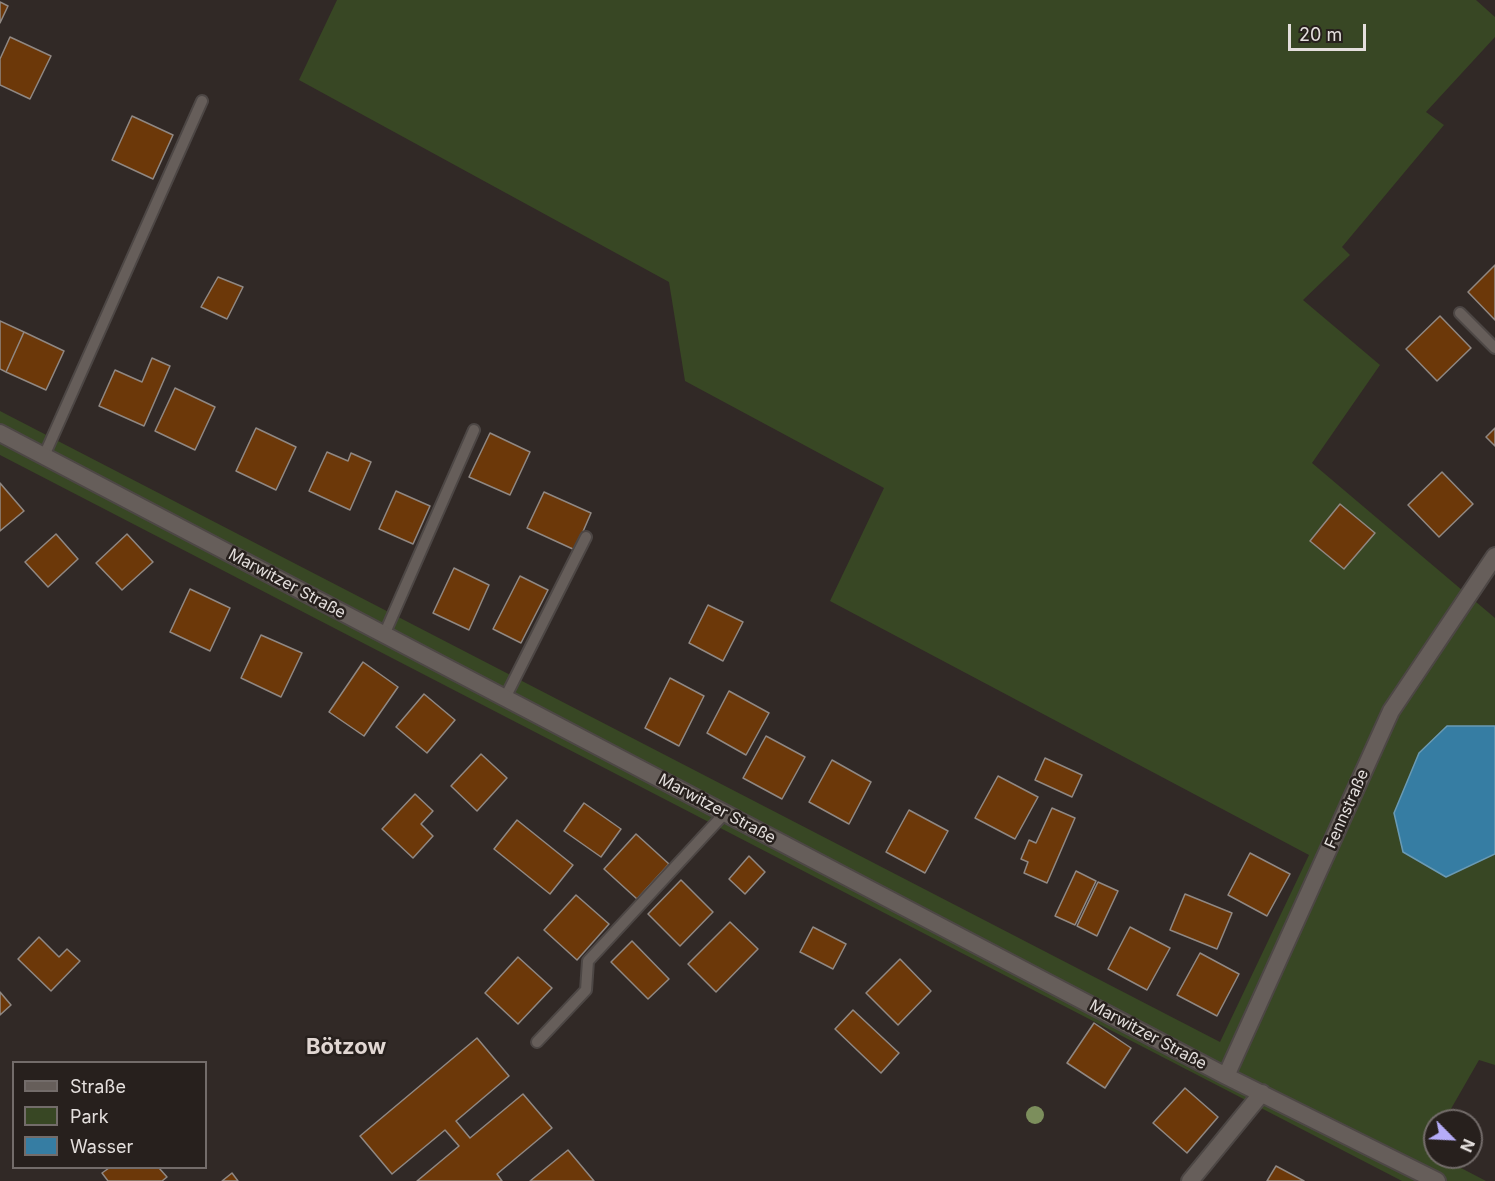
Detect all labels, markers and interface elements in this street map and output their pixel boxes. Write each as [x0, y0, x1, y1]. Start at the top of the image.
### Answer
scale bar [1291, 12, 1369, 50]
text: 20 m [1299, 24, 1342, 45]
street label: Marwitzer Straße [225, 545, 349, 623]
street label: Fennstraße [1321, 766, 1373, 852]
street label: Marwitzer Straße [655, 770, 779, 848]
street label: Marwitzer Straße [1086, 996, 1210, 1074]
district label: Bötzow [306, 1034, 386, 1060]
legend [12, 1061, 207, 1169]
text: Straße [70, 1076, 126, 1097]
text: Park [70, 1106, 109, 1127]
north arrow [1423, 1109, 1483, 1169]
text: Wasser [70, 1136, 133, 1157]
text: N [1456, 1136, 1479, 1155]

